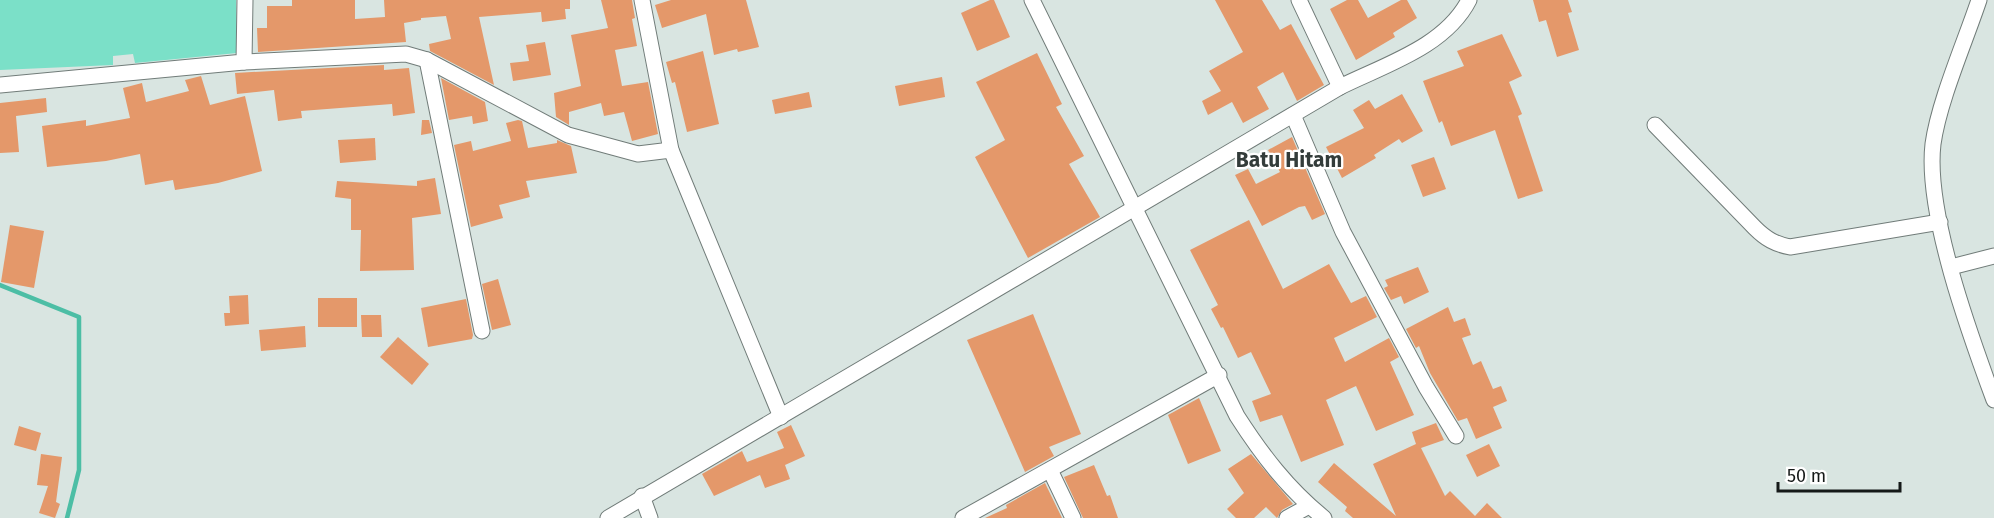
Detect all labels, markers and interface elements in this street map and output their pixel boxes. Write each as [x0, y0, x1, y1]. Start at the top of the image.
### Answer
district label: Batu Hitam [1236, 147, 1342, 173]
scale bar [1778, 455, 1900, 493]
text: 50 m [1787, 465, 1826, 487]

